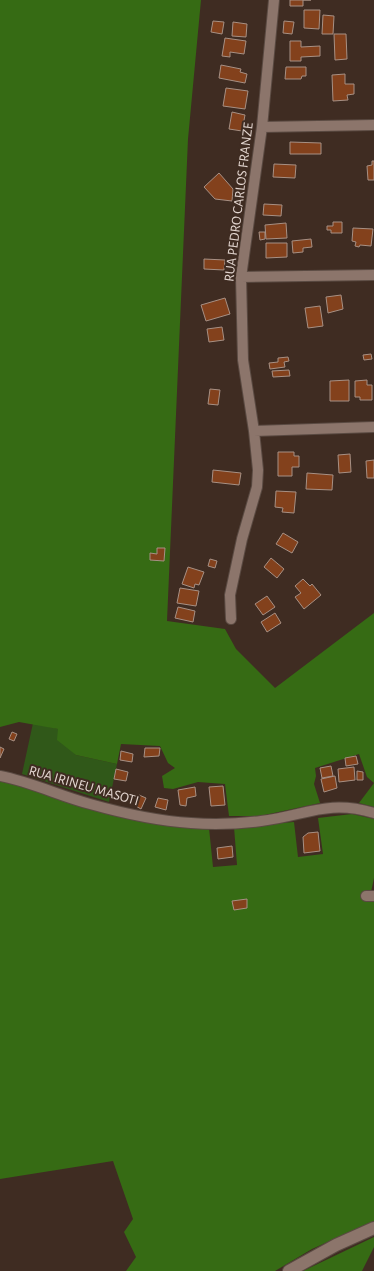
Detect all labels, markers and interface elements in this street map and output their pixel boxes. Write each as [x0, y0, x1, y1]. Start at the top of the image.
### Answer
street label: RUA PEDRO CARLOS FRANZE [222, 121, 256, 283]
street label: RUA IRINEU MASOTI [27, 764, 140, 808]

